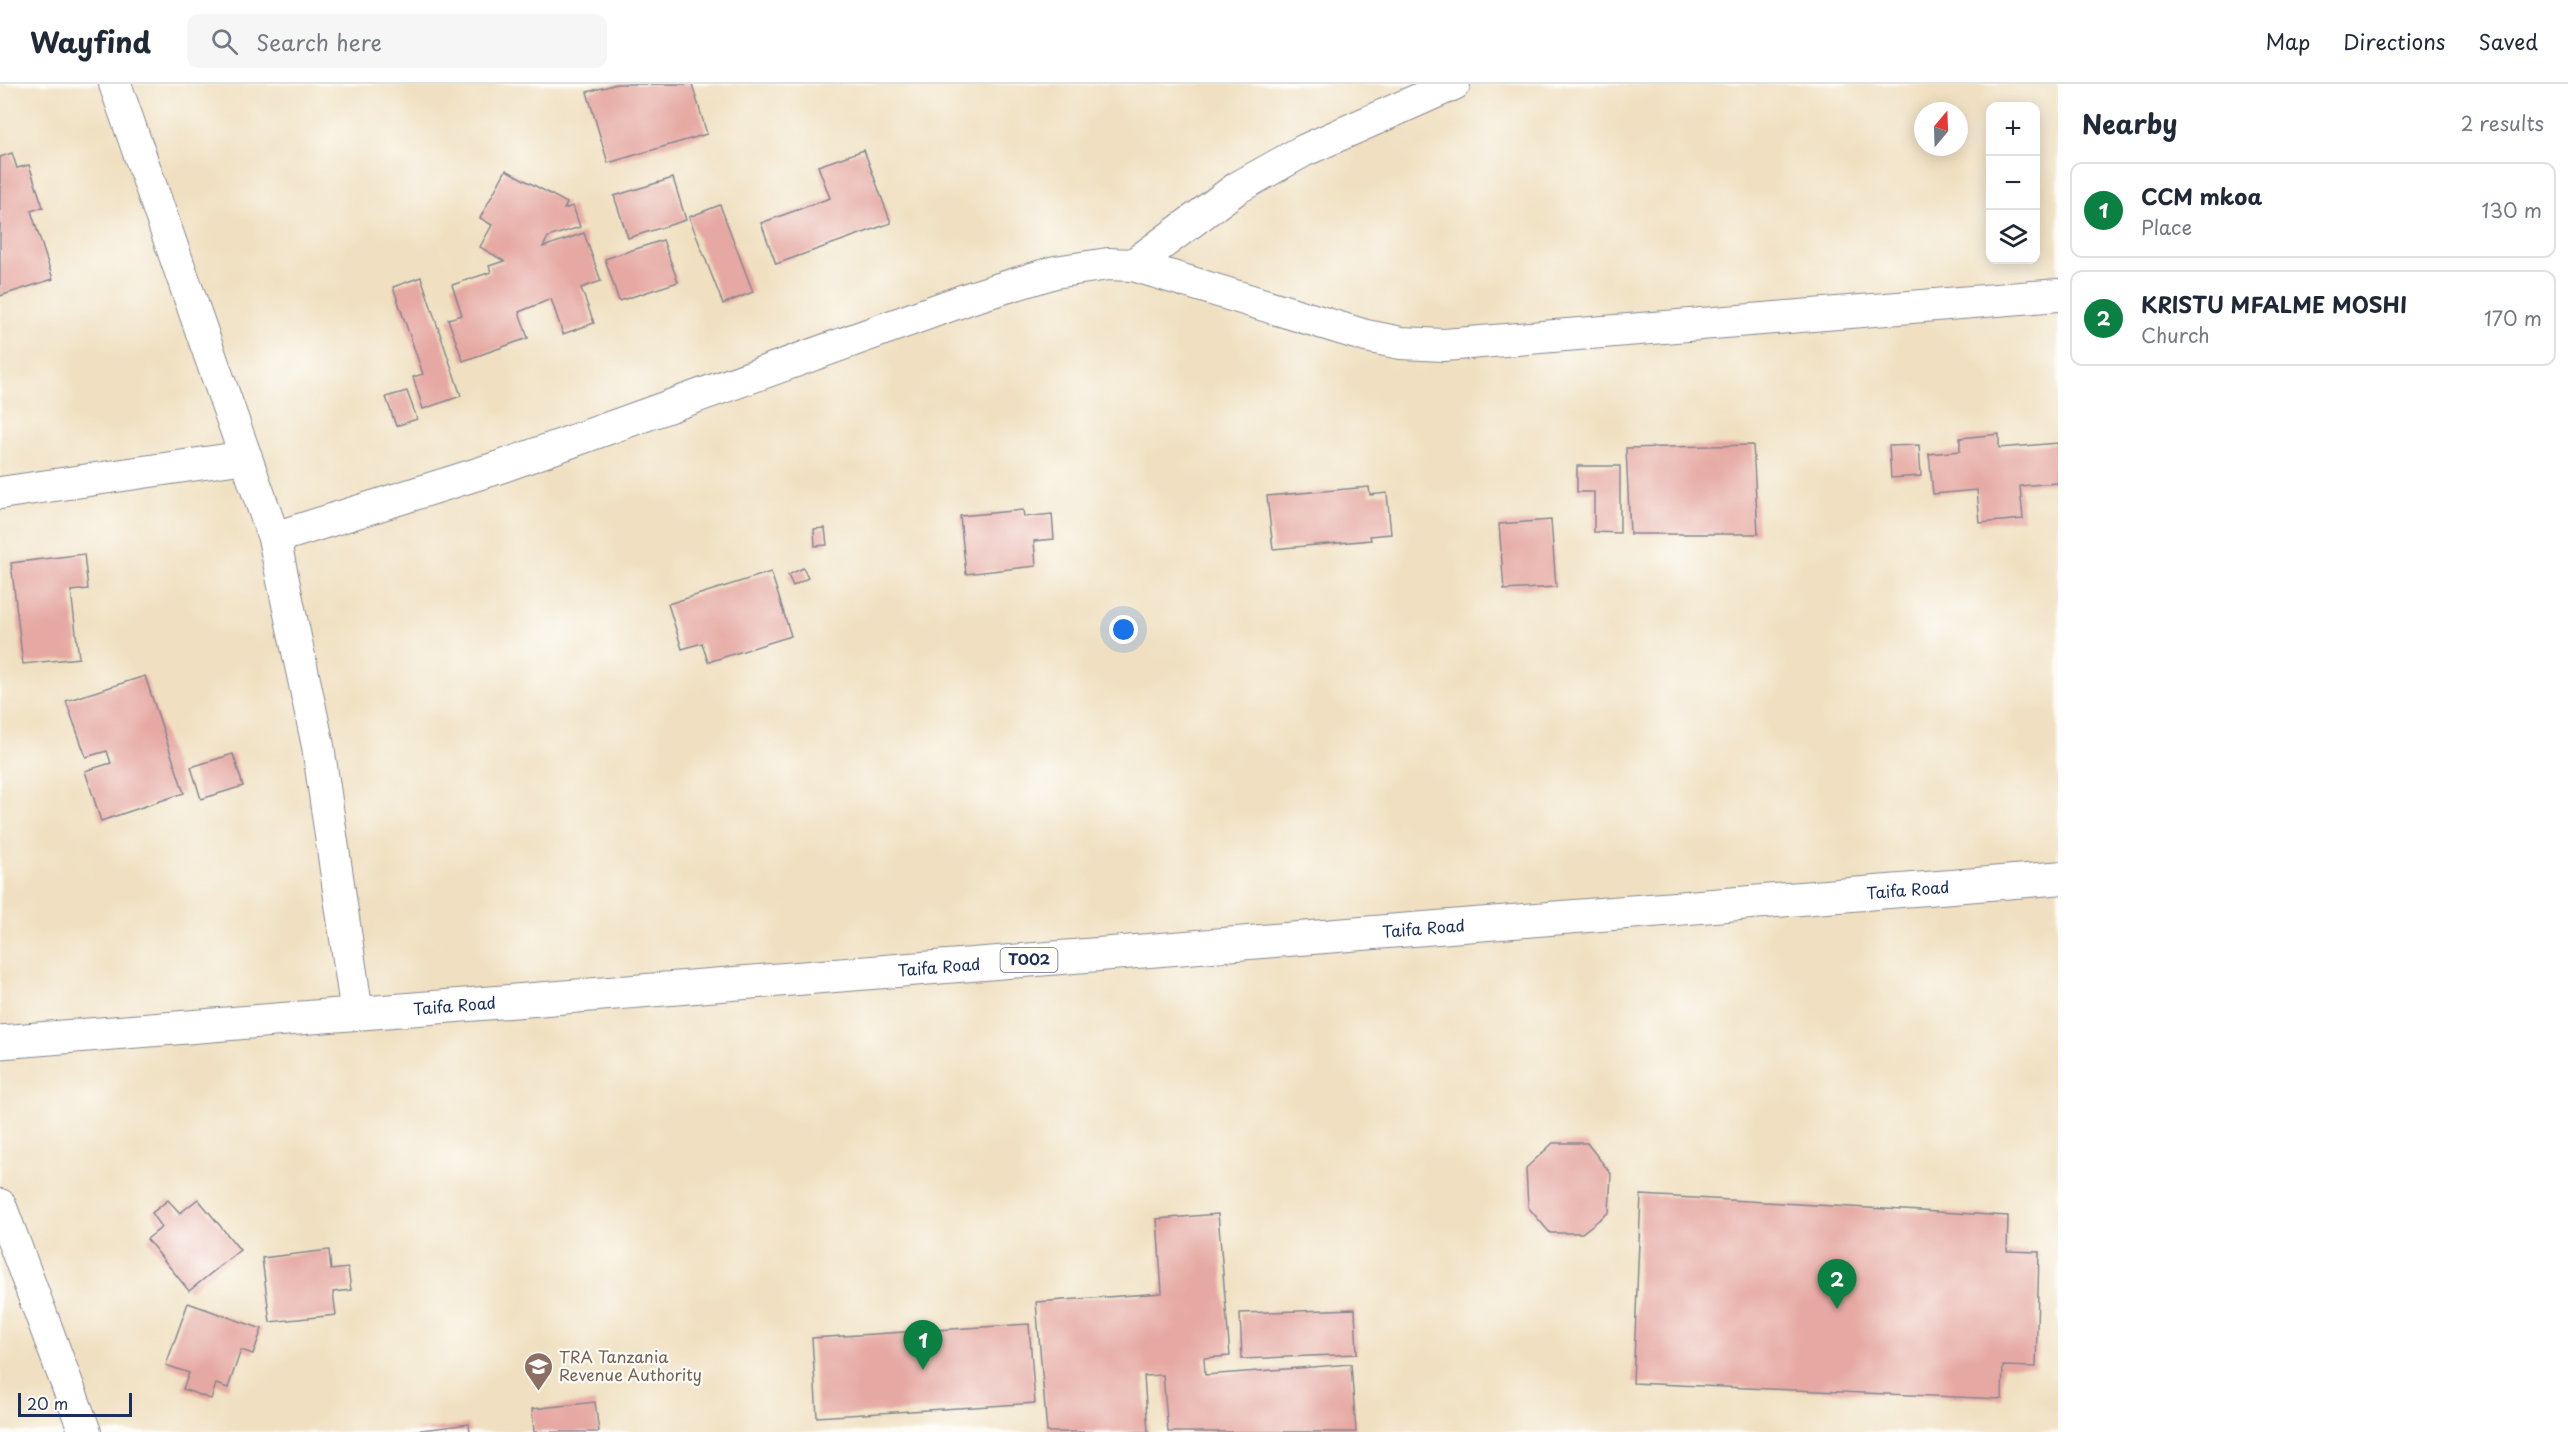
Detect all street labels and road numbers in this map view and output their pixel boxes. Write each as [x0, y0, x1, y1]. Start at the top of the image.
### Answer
street label: Taifa Road [1866, 874, 1950, 904]
street label: Taifa Road [1381, 912, 1466, 943]
road number: T002 [1000, 948, 1058, 972]
street label: Taifa Road [897, 951, 981, 981]
street label: Taifa Road [412, 990, 497, 1020]

